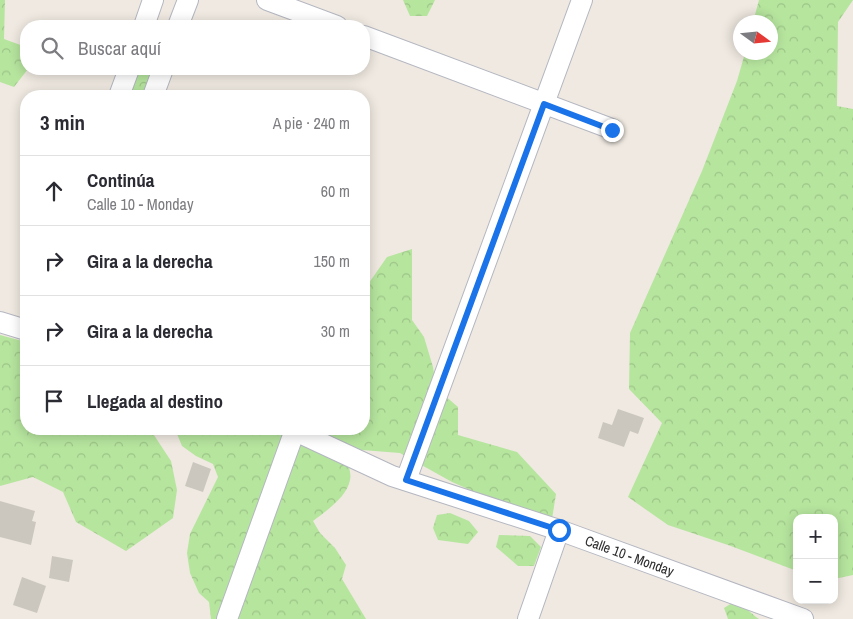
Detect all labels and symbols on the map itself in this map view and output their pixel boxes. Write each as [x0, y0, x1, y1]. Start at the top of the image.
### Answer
north arrow [733, 15, 778, 60]
route end [601, 119, 624, 142]
route start [548, 519, 571, 542]
street label: Calle 10 - Monday [583, 531, 677, 580]

